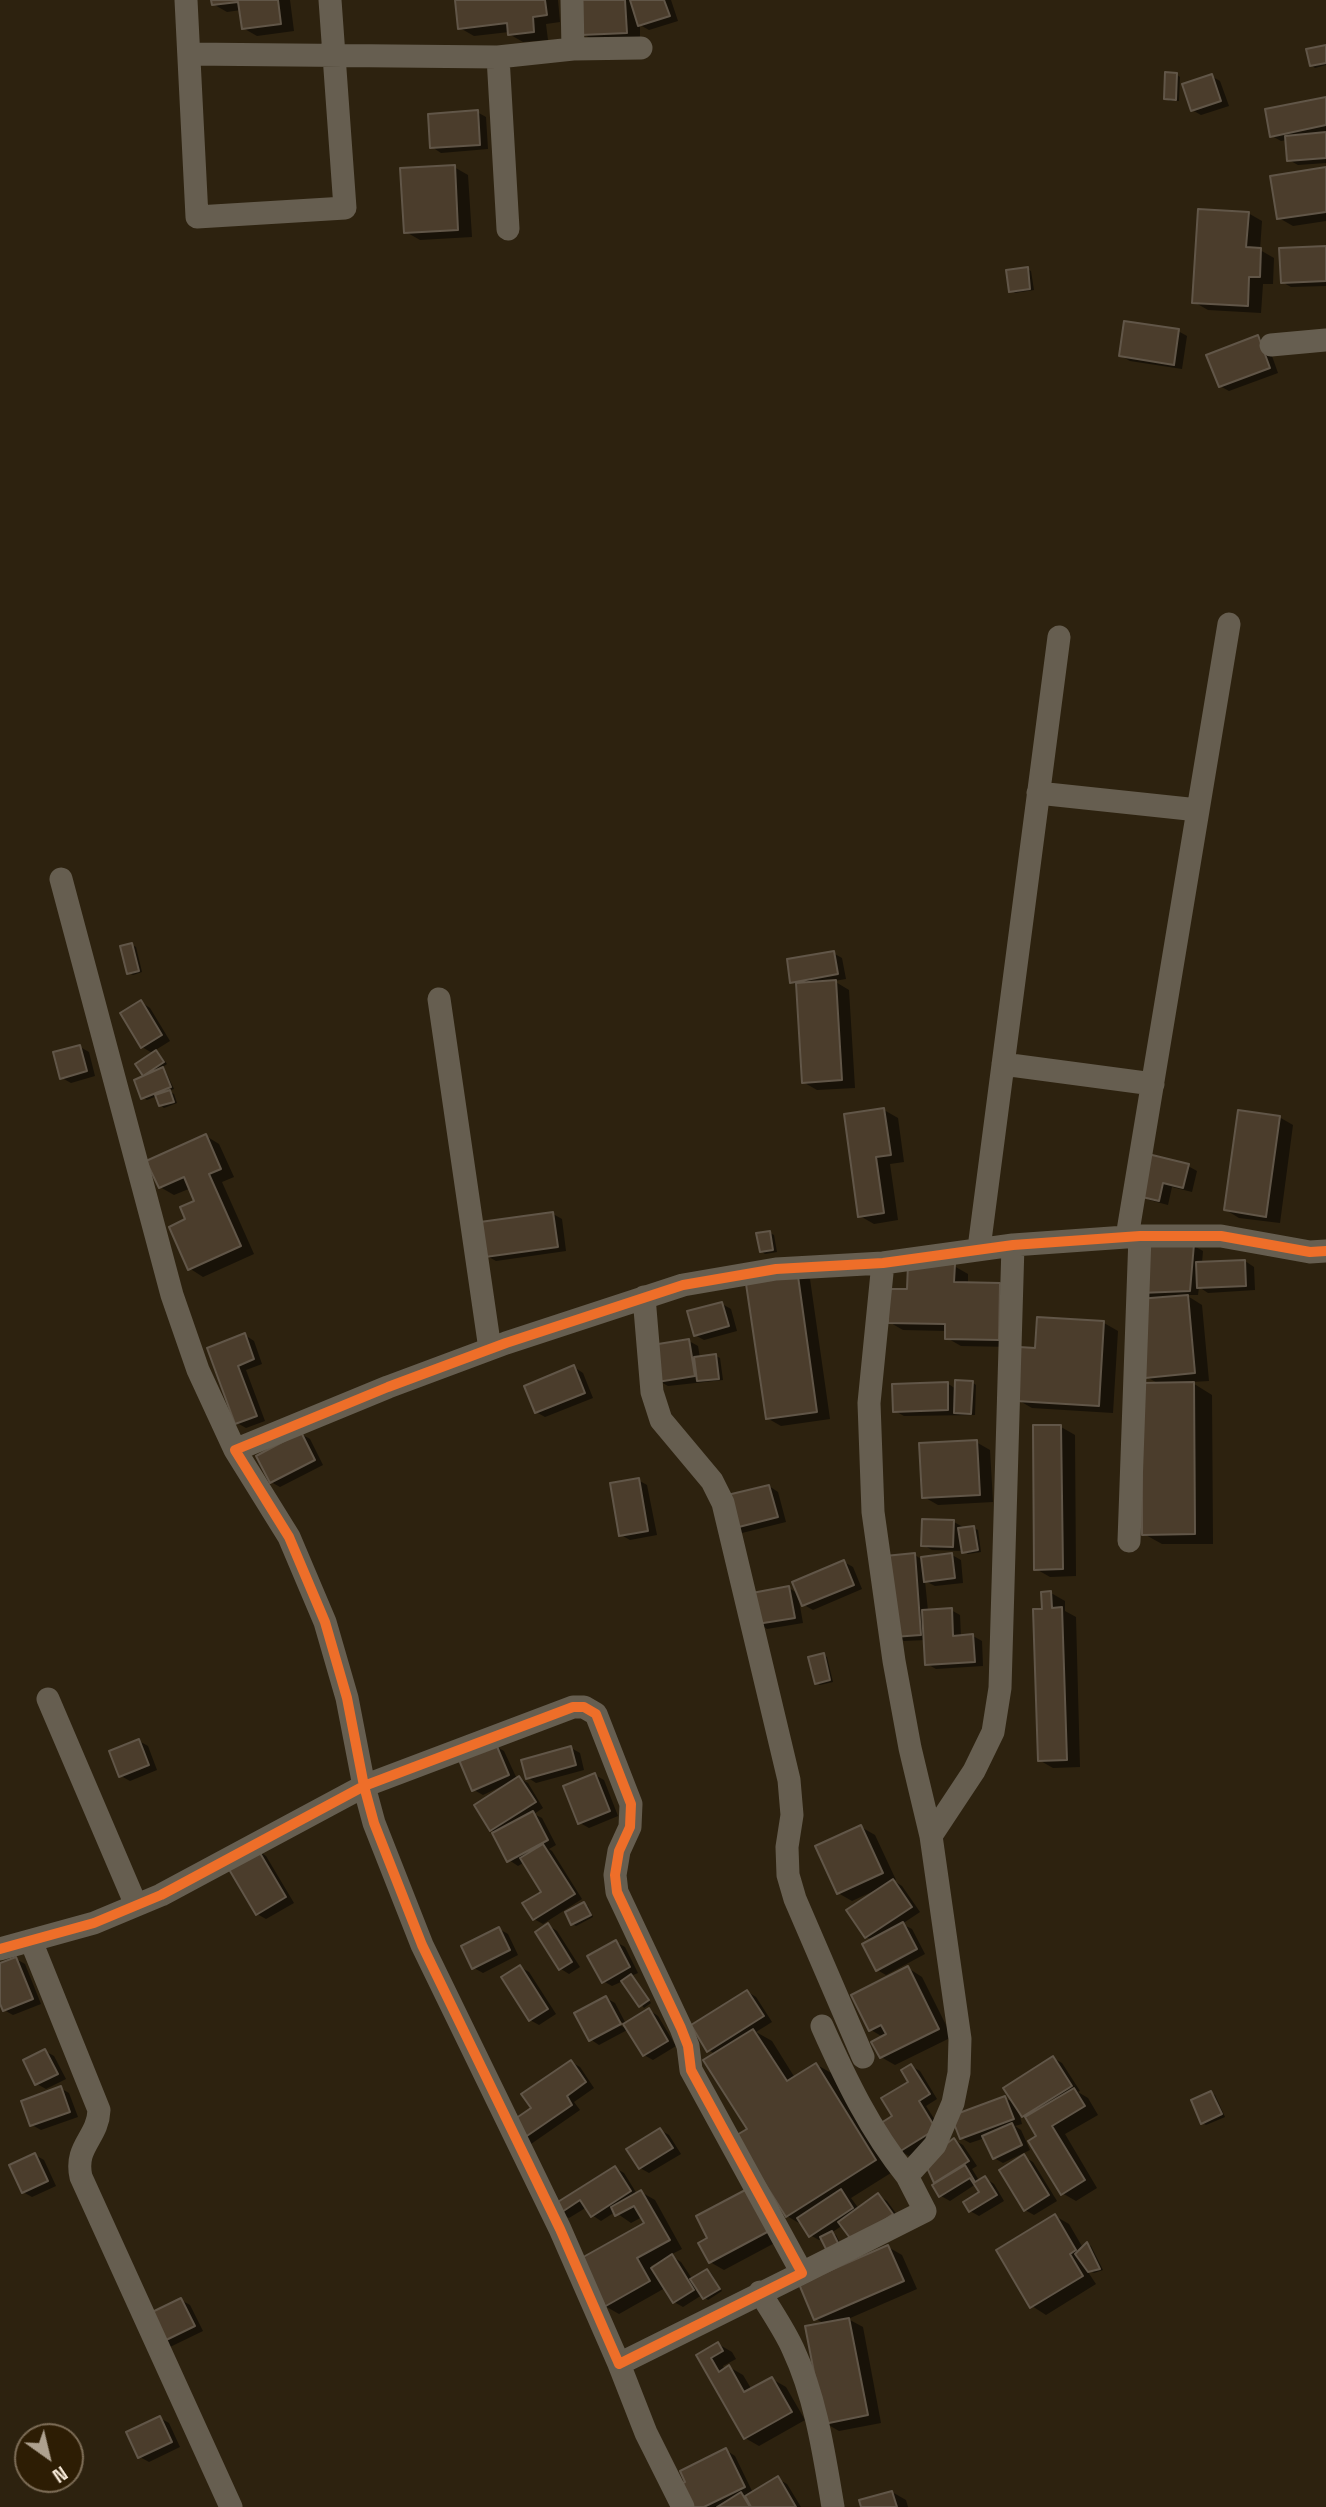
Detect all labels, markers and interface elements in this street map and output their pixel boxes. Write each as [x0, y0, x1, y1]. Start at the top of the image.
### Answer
north arrow [14, 2423, 84, 2493]
text: N [48, 2460, 72, 2488]

